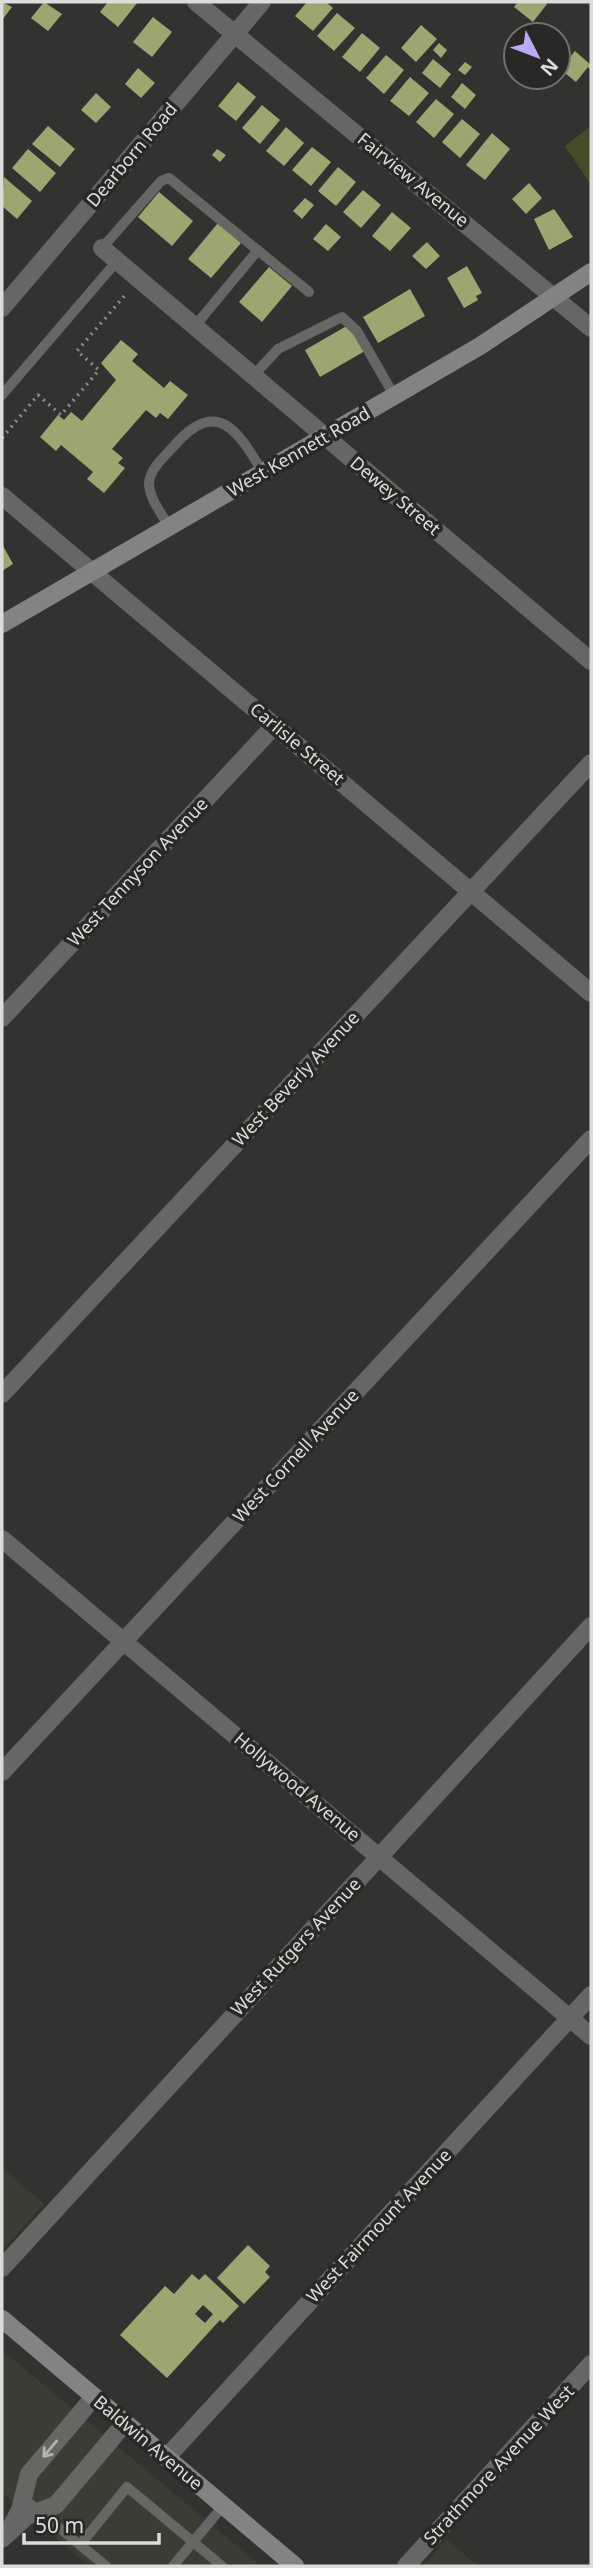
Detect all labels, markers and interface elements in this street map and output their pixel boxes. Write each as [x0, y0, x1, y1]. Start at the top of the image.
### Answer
north arrow [502, 21, 572, 91]
text: N [535, 53, 564, 82]
street label: Dearborn Road [80, 97, 182, 212]
street label: Fairview Avenue [353, 127, 474, 232]
street label: West Kennett Road [223, 400, 374, 502]
street label: Dewey Street [345, 450, 446, 540]
street label: Carlisle Street [245, 697, 350, 790]
street label: West Tennyson Avenue [62, 792, 213, 951]
street label: West Beverly Avenue [226, 1006, 364, 1151]
street label: West Cornell Avenue [227, 1383, 364, 1527]
street label: Hollywood Avenue [230, 1726, 366, 1846]
street label: West Rutgers Avenue [225, 1872, 366, 2020]
street label: West Fairmount Avenue [301, 2143, 456, 2307]
street label: Strathmore Avenue West [418, 2379, 579, 2549]
street label: Baldwin Avenue [89, 2390, 208, 2495]
one-way arrow [42, 2440, 58, 2458]
scale bar [24, 2502, 159, 2546]
text: 50 m [35, 2511, 84, 2539]

